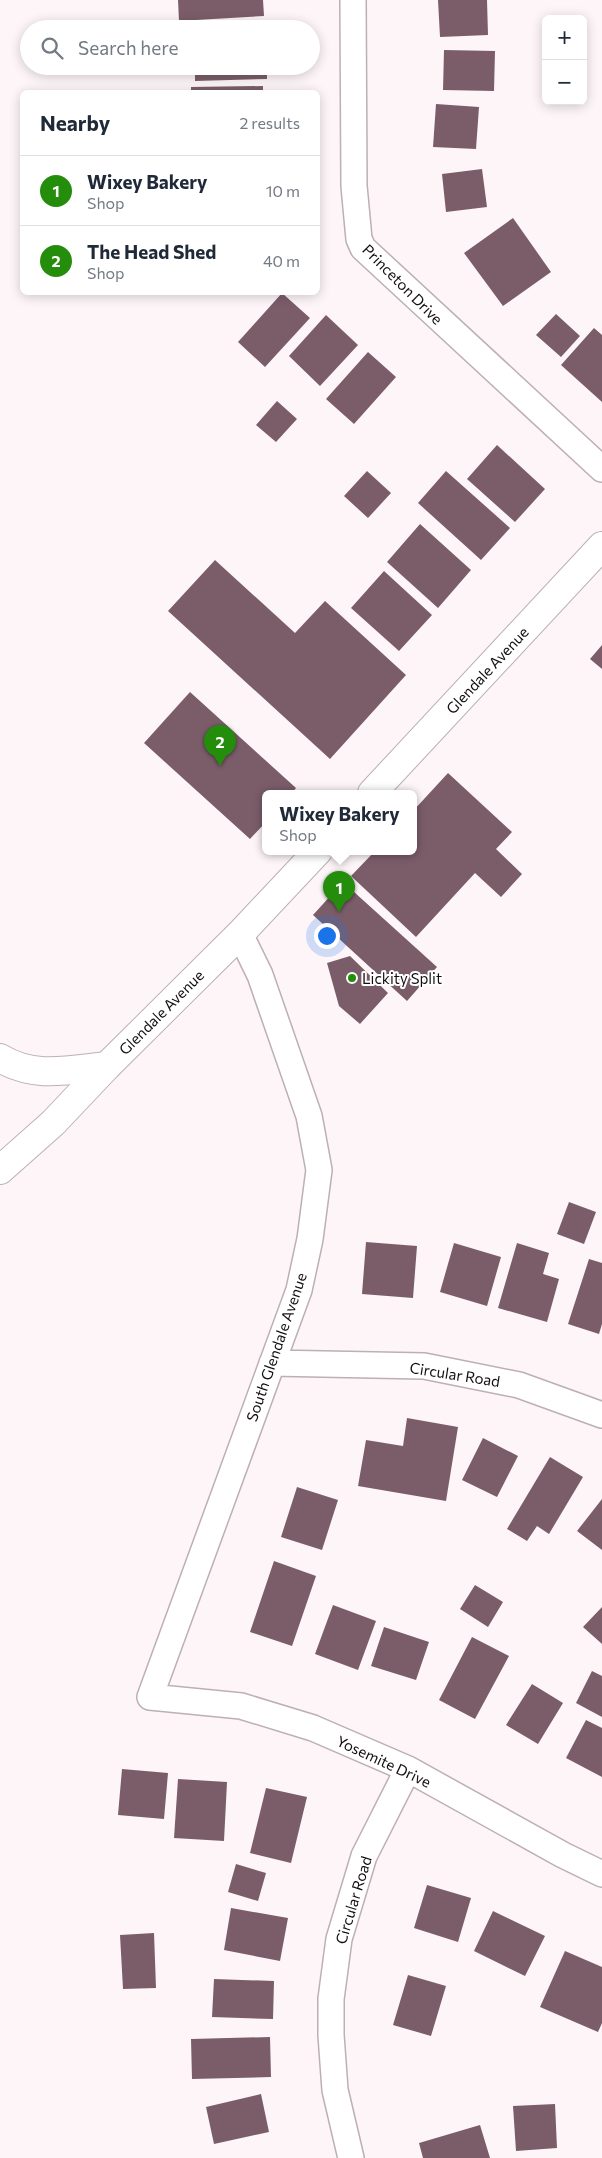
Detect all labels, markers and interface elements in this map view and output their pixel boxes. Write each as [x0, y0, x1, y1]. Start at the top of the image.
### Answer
map controls [542, 15, 587, 105]
button: + [542, 15, 587, 60]
search box [20, 20, 320, 75]
icon: search [38, 34, 66, 62]
text: Search here [78, 36, 178, 59]
button: − [542, 60, 587, 105]
text: Nearby [40, 110, 110, 135]
text: 2 results [239, 113, 300, 132]
text: Wixey Bakery [87, 170, 208, 193]
text: 1 [52, 181, 60, 200]
text: 10 m [266, 181, 300, 200]
text: Shop [87, 193, 125, 212]
text: The Head Shed [87, 240, 216, 263]
street label: Princeton Drive [359, 240, 447, 328]
text: 2 [51, 251, 61, 270]
text: 40 m [263, 251, 300, 270]
text: Shop [87, 263, 125, 282]
street label: Glendale Avenue [442, 623, 532, 717]
pin: 2 [204, 725, 236, 766]
popup [262, 790, 417, 855]
text: Wixey Bakery [279, 802, 400, 825]
text: Shop [279, 825, 317, 844]
pin: 1 [323, 871, 355, 912]
your location [314, 923, 340, 949]
street label: Glendale Avenue [115, 966, 207, 1058]
place label: Lickity Split [362, 969, 442, 987]
marker: Lickity Split [346, 972, 358, 984]
street label: South Glendale Avenue [242, 1270, 310, 1424]
street label: Circular Road [409, 1358, 501, 1390]
street label: Yosemite Drive [334, 1731, 434, 1791]
street label: Circular Road [331, 1854, 375, 1946]

